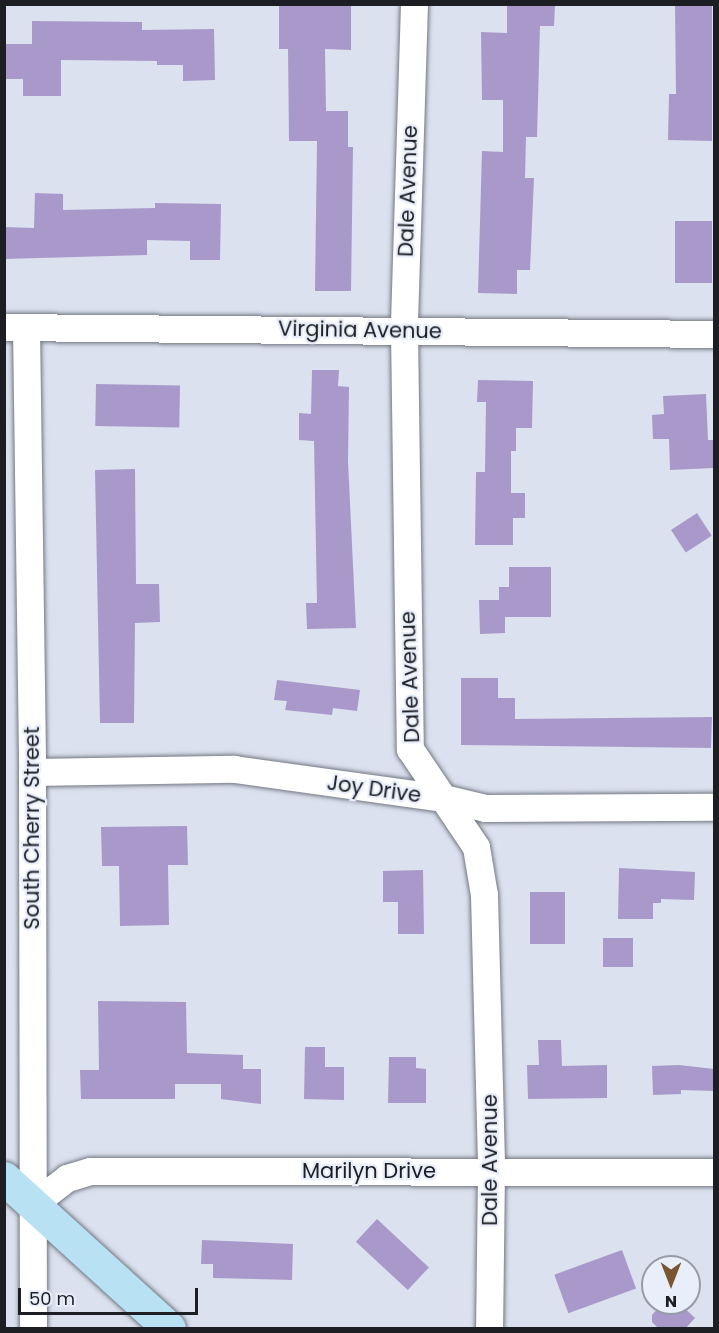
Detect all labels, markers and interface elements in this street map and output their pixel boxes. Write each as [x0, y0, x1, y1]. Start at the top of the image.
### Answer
street label: Dale Avenue [393, 125, 423, 257]
street label: Virginia Avenue [278, 316, 442, 344]
street label: Dale Avenue [395, 611, 425, 743]
street label: South Cherry Street [19, 726, 45, 930]
street label: Joy Drive [325, 770, 423, 808]
street label: Dale Avenue [477, 1094, 503, 1226]
street label: Marilyn Drive [302, 1158, 436, 1184]
north arrow [641, 1255, 701, 1315]
scale bar [21, 1276, 201, 1314]
text: 50 m [29, 1286, 75, 1311]
text: N [665, 1290, 677, 1313]

